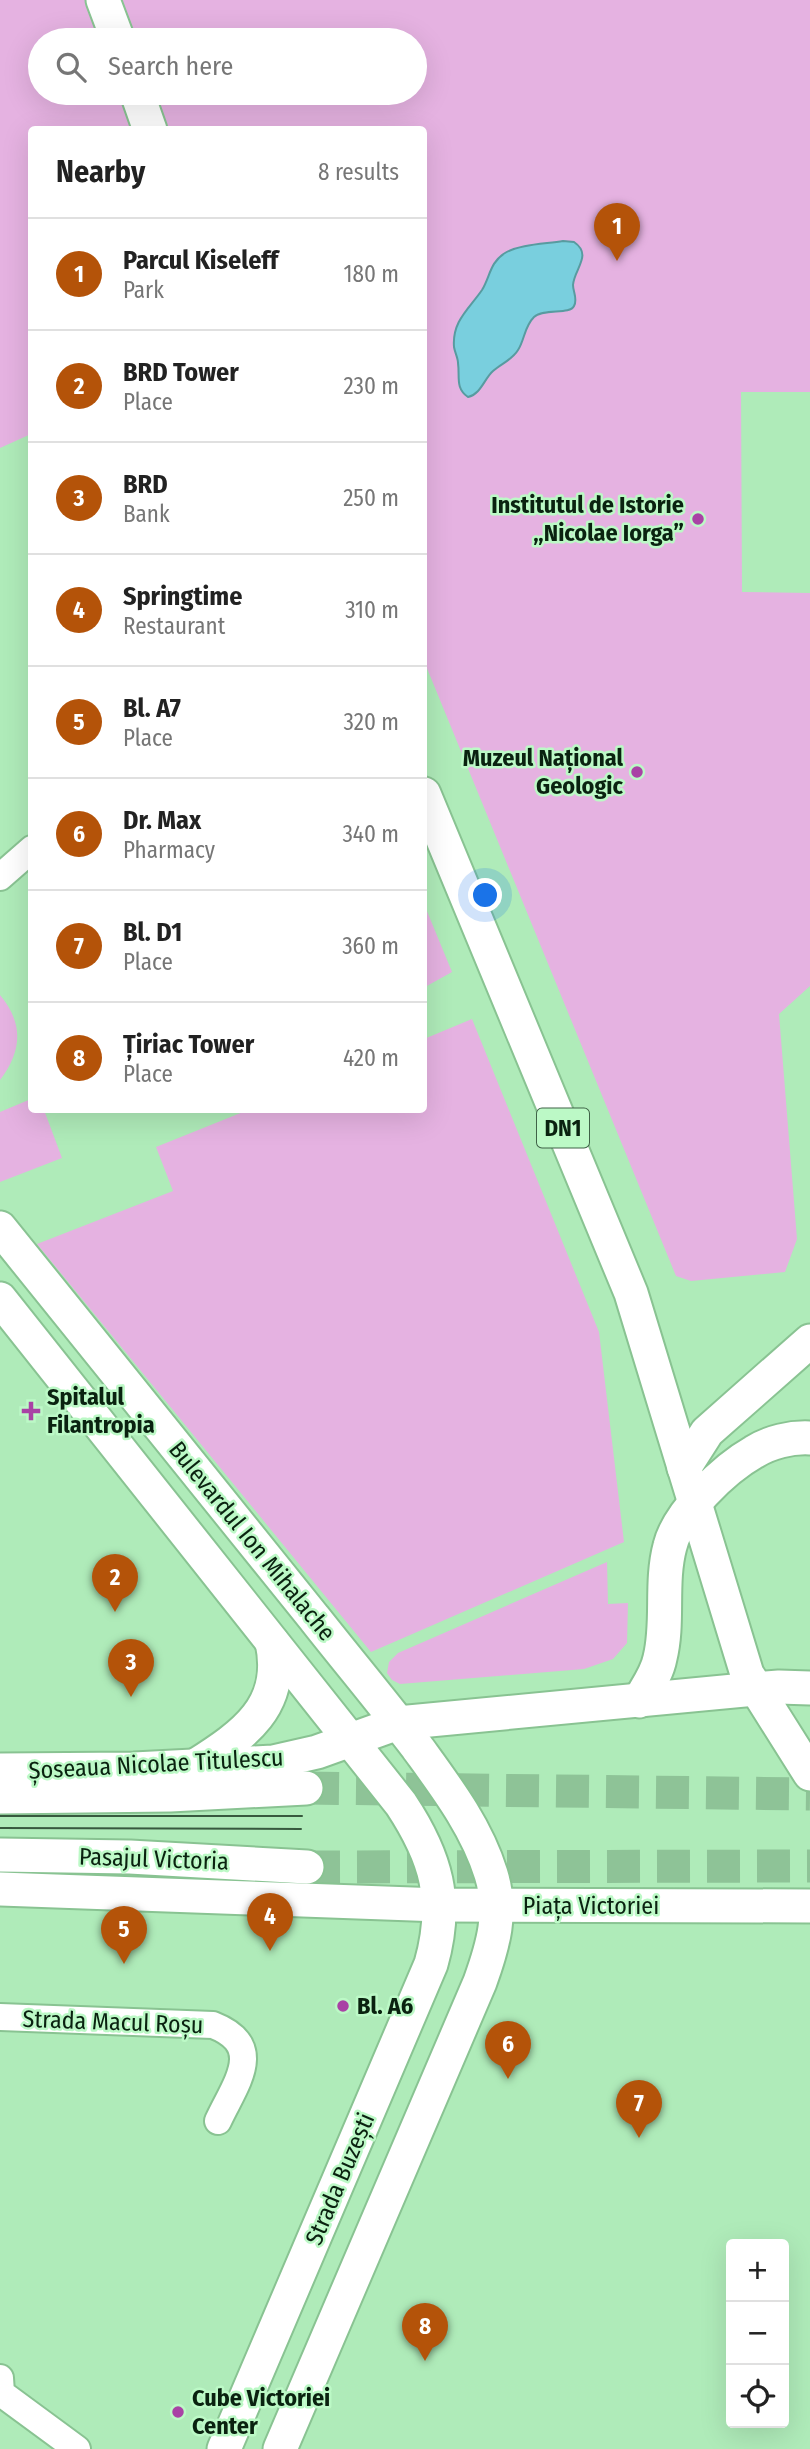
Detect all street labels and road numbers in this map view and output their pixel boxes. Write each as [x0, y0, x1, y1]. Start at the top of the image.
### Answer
road number: DN1 [537, 1108, 589, 1148]
street label: Bulevardul Ion Mihalache [163, 1436, 341, 1646]
street label: Șoseaua Nicolae Titulescu [28, 1743, 284, 1786]
street label: Pasajul Victoria [79, 1842, 229, 1876]
street label: Piața Victoriei [523, 1892, 659, 1921]
street label: Strada Macul Roșu [22, 2005, 204, 2040]
street label: Strada Buzești [300, 2109, 381, 2249]

